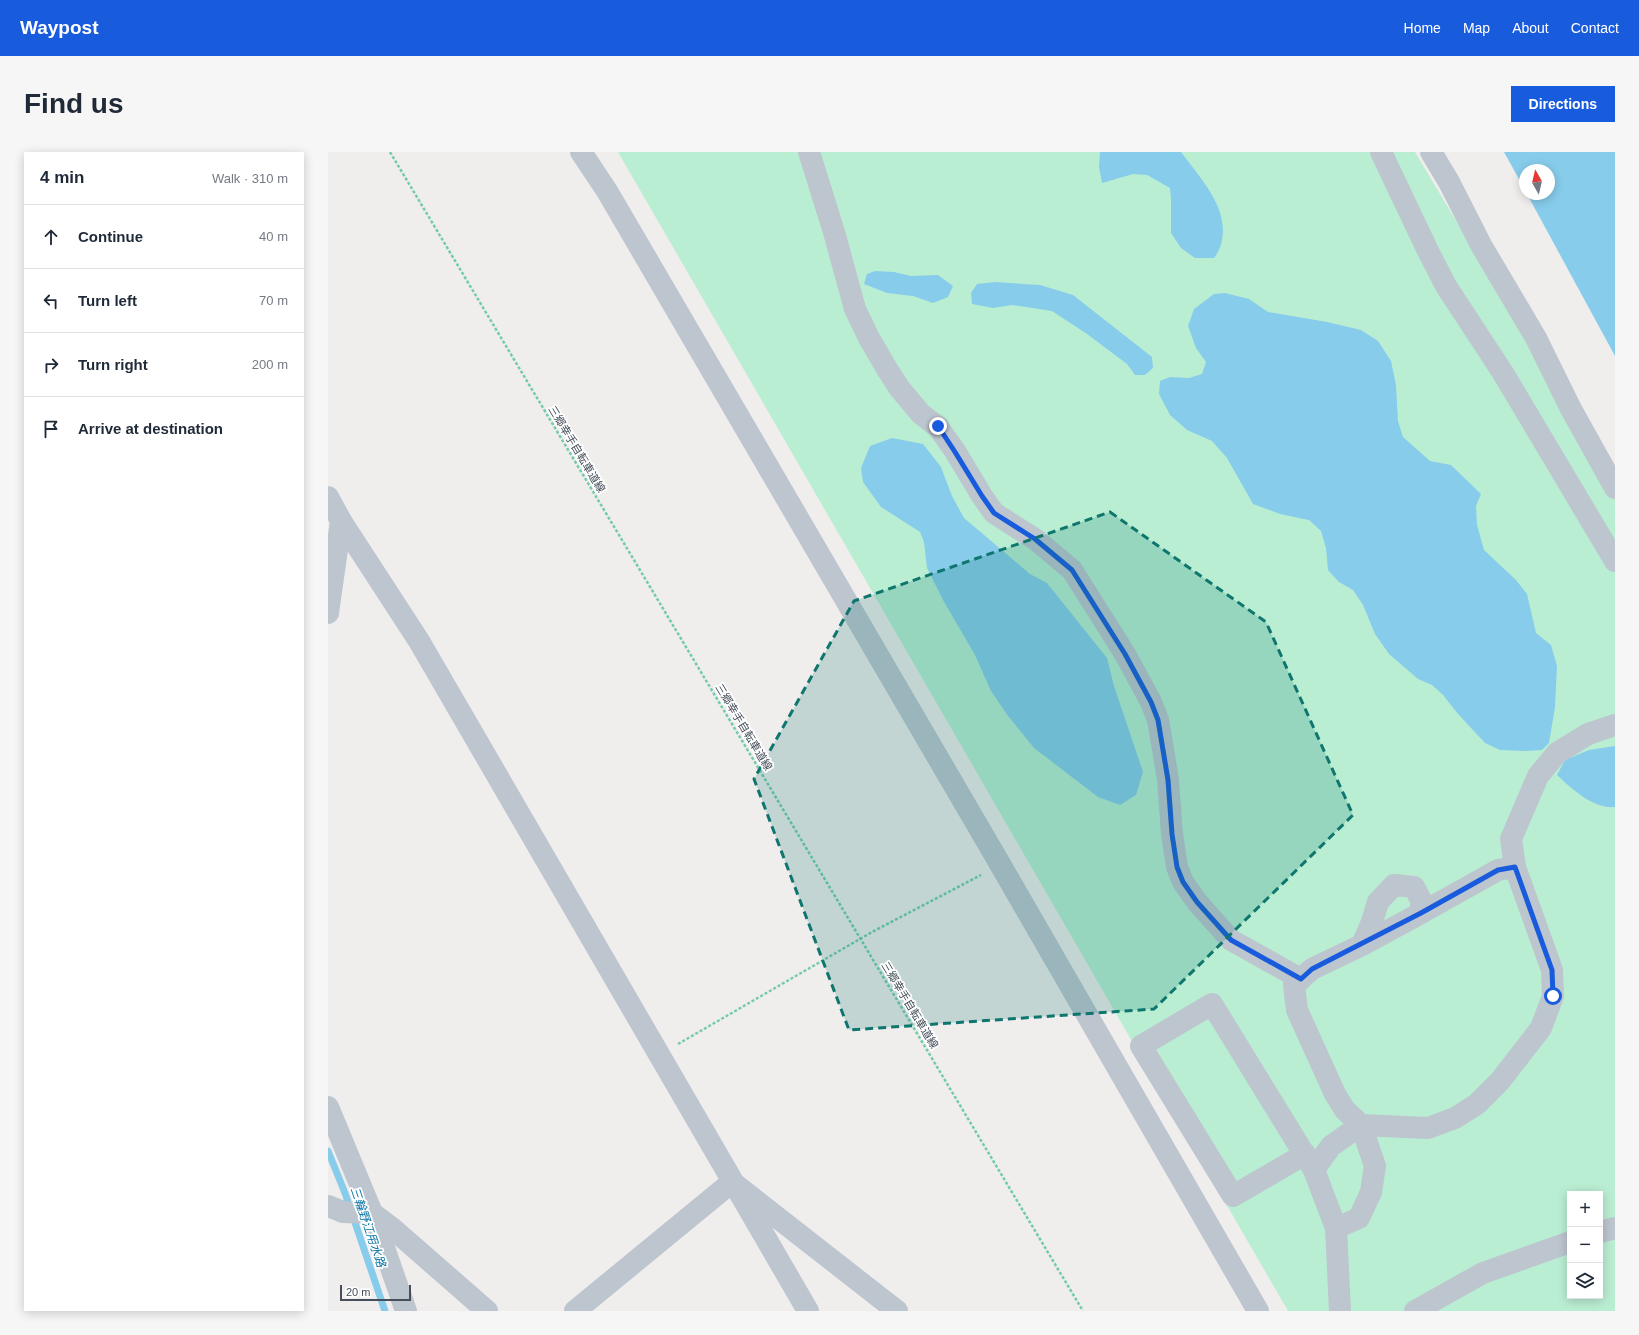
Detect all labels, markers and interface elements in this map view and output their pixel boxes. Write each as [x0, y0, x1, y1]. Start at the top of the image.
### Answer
text: Waypost [20, 17, 98, 38]
text: Home [1404, 20, 1441, 36]
text: Map [1463, 20, 1490, 36]
text: About [1512, 20, 1549, 36]
text: Contact [1571, 20, 1619, 36]
button: Directions [1511, 86, 1615, 122]
text: Find us [24, 88, 124, 119]
north arrow [1519, 164, 1555, 200]
text: 4 min [40, 168, 84, 187]
text: Walk · 310 m [212, 171, 288, 186]
icon: ahead [40, 226, 62, 248]
text: Continue [78, 228, 143, 245]
text: 40 m [259, 229, 288, 244]
icon: left [40, 290, 62, 312]
text: Turn left [78, 292, 137, 309]
text: 70 m [259, 293, 288, 308]
icon: right [40, 354, 62, 376]
text: Turn right [78, 356, 148, 373]
text: 200 m [252, 357, 288, 372]
street label: 三郷幸手自転車道線 [546, 403, 608, 495]
route end [929, 417, 947, 435]
icon: arrive [40, 418, 62, 440]
text: Arrive at destination [78, 420, 223, 437]
street label: 三郷幸手自転車道線 [713, 681, 775, 773]
street label: 三郷幸手自転車道線 [879, 959, 941, 1051]
route start [1544, 987, 1562, 1005]
water label: 三輪野江用水路 [348, 1185, 389, 1270]
map controls [1567, 1191, 1603, 1299]
button: + [1567, 1191, 1603, 1227]
button: − [1567, 1227, 1603, 1263]
button: layers [1567, 1263, 1603, 1299]
scale bar [340, 1283, 411, 1302]
text: 20 m [346, 1286, 370, 1298]

